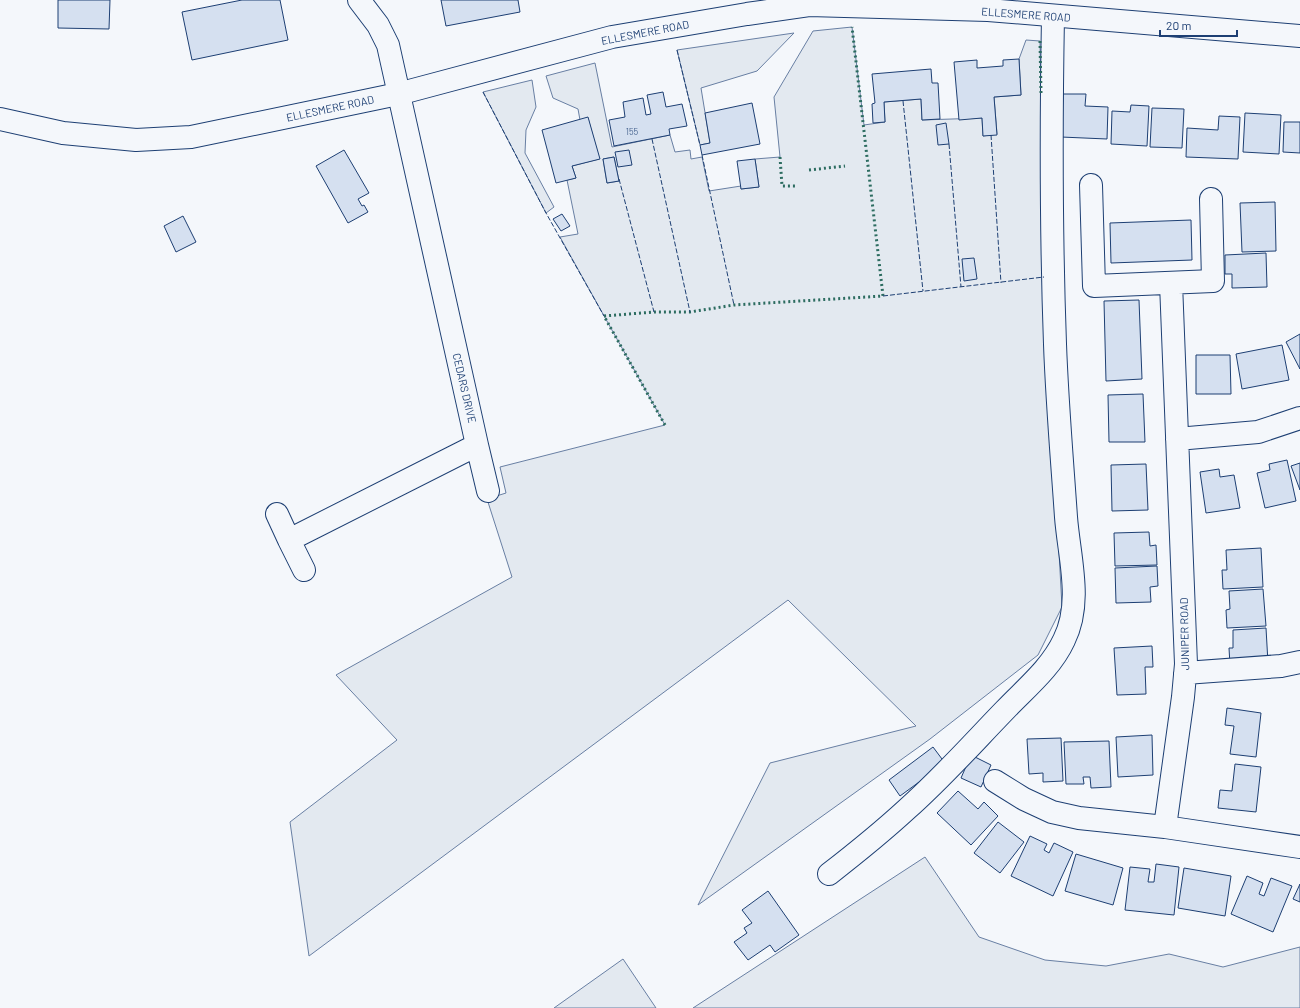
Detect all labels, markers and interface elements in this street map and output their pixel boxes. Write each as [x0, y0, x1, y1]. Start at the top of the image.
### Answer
street label: ELLESMERE ROAD [981, 4, 1071, 24]
scale bar [1160, 12, 1237, 38]
street label: ELLESMERE ROAD [600, 17, 690, 47]
text: 20 m [1166, 18, 1192, 32]
street label: ELLESMERE ROAD [285, 92, 375, 124]
house number: 155 [626, 126, 639, 137]
street label: CEDARS DRIVE [451, 352, 479, 425]
street label: JUNIPER ROAD [1177, 597, 1191, 671]

